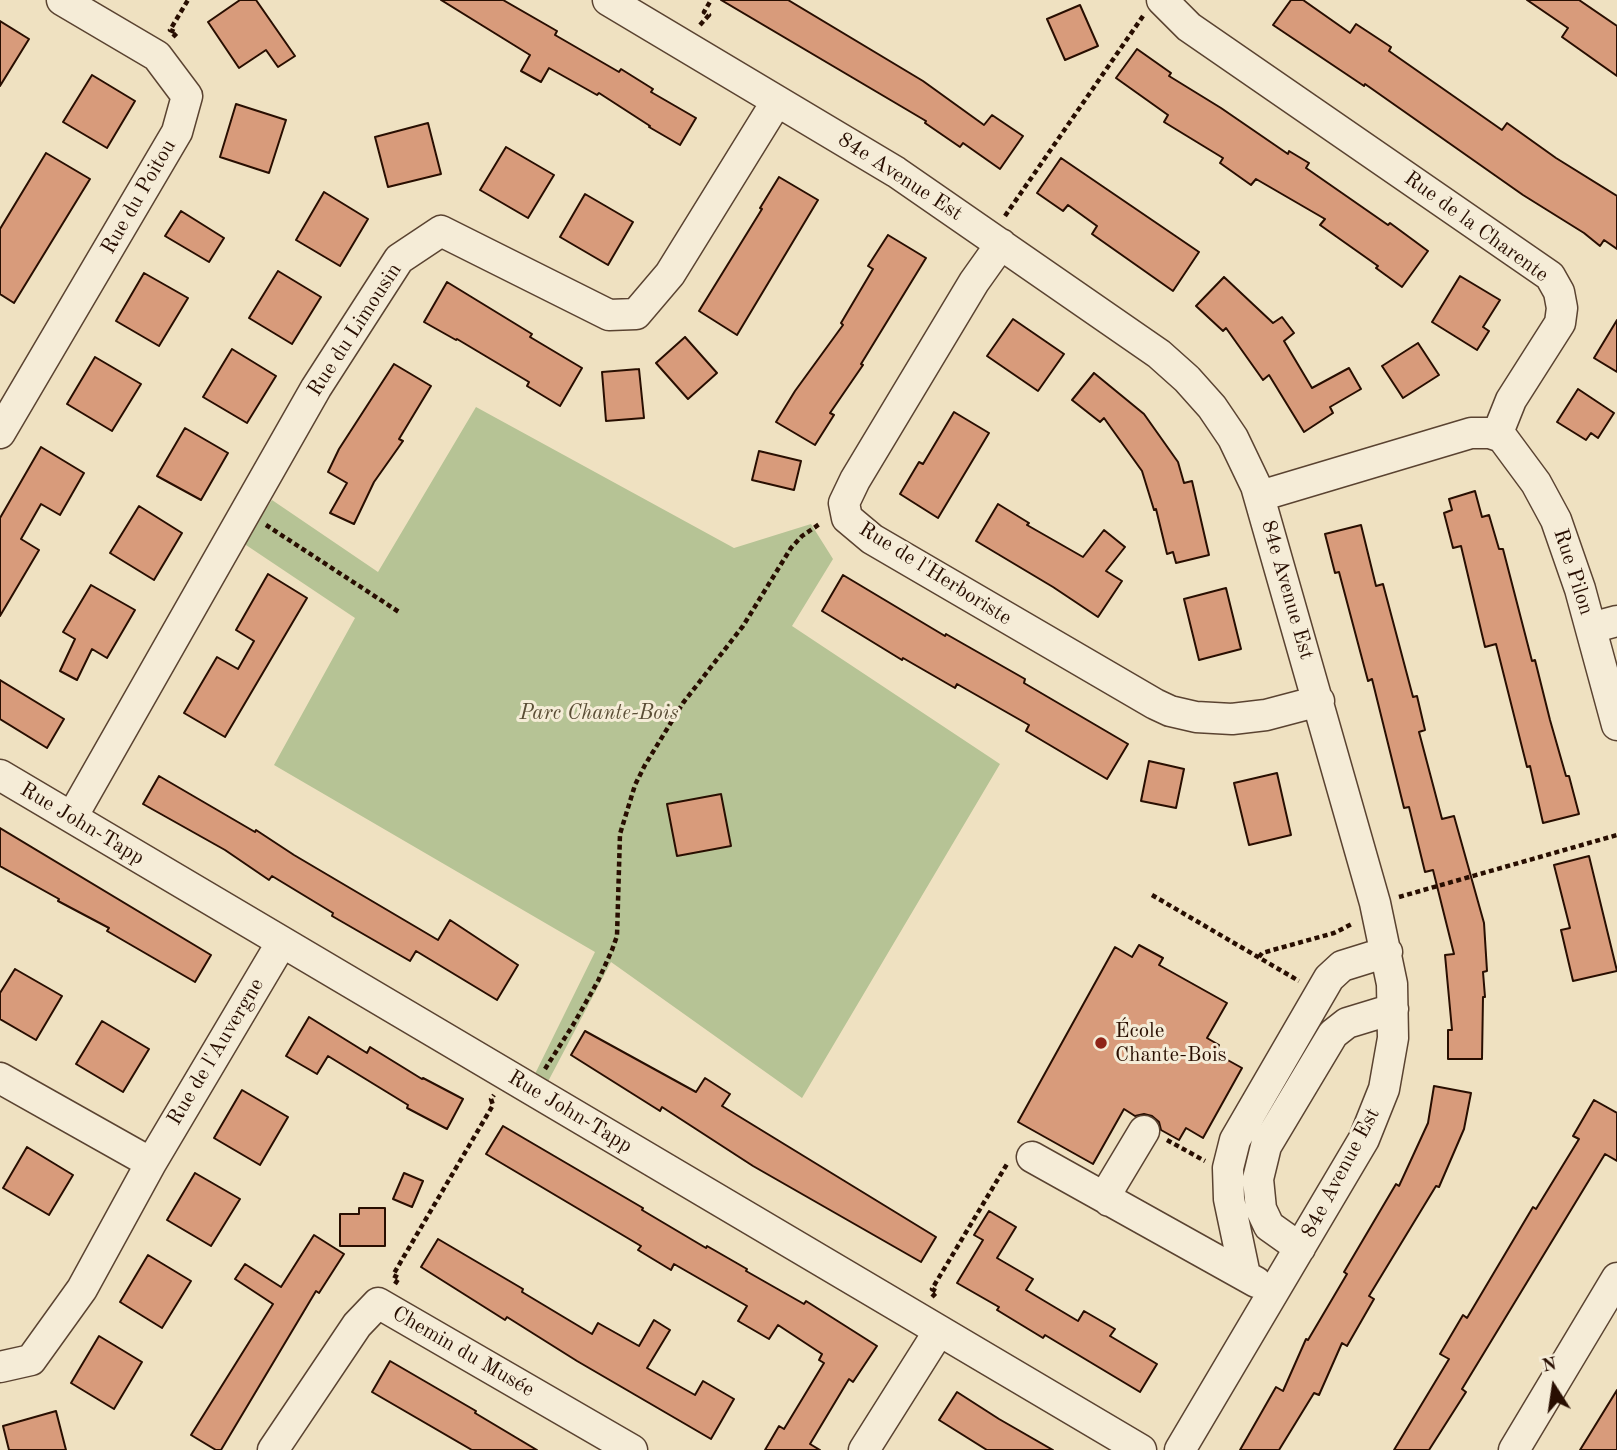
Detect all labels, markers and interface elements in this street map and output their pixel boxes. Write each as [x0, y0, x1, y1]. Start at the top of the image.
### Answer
street label: 84e Avenue Est [833, 127, 967, 227]
street label: Rue du Poitou [96, 135, 182, 259]
street label: Rue de la Charente [1399, 166, 1553, 288]
street label: Rue du Limousin [302, 259, 408, 401]
street label: Rue de l'Herboriste [854, 517, 1016, 631]
street label: 84e Avenue Est [1255, 518, 1319, 662]
street label: Rue Pilon [1547, 526, 1599, 618]
park label: Parc Chante-Bois [519, 700, 679, 726]
street label: Rue John-Tapp [15, 777, 149, 871]
street label: Rue de l'Auvergne [162, 974, 270, 1130]
place label: École Chante-Bois [1115, 1018, 1227, 1068]
marker: École Chante-Bois [1093, 1035, 1109, 1051]
street label: Rue John-Tapp [503, 1065, 637, 1159]
street label: 84e Avenue Est [1296, 1104, 1386, 1242]
street label: Chemin du Musée [387, 1301, 539, 1403]
north arrow [1519, 1352, 1589, 1422]
text: N [1540, 1355, 1559, 1377]

